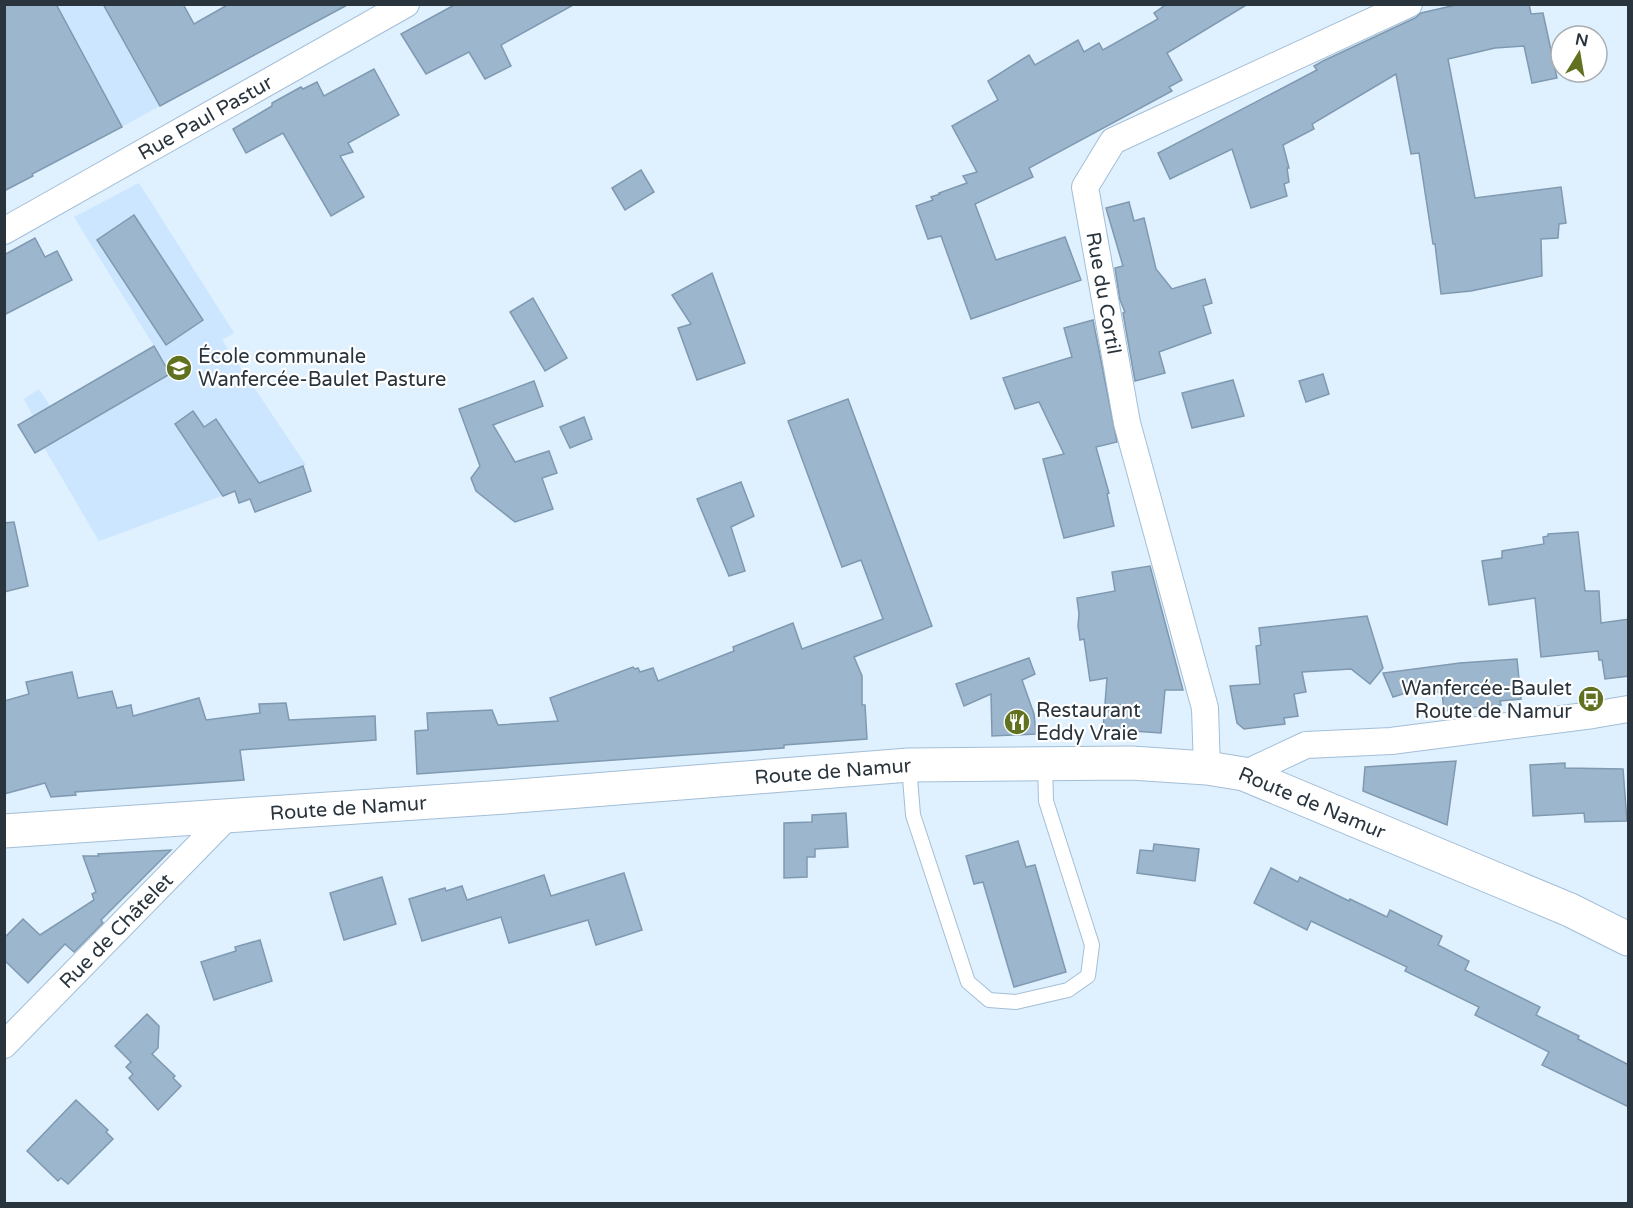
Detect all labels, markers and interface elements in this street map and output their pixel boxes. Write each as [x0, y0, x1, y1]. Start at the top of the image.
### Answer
north arrow [1549, 24, 1609, 84]
text: N [1573, 29, 1590, 51]
street label: Rue Paul Pastur [134, 71, 277, 166]
street label: Rue du Cortil [1080, 230, 1126, 356]
place label: École communale Wanfercée-Baulet Pasture [198, 344, 446, 392]
school or university icon: École communale Wanfercée-Baulet Pasture [164, 353, 194, 383]
place label: Wanfercée-Baulet Route de Namur [1401, 677, 1572, 724]
bus stop icon: Wanfercée-Baulet Route de Namur [1576, 684, 1606, 714]
place label: Restaurant Eddy Vraie [1036, 699, 1141, 746]
restaurant icon: Restaurant Eddy Vraie [1002, 707, 1032, 737]
street label: Route de Namur [754, 754, 913, 790]
street label: Route de Namur [1235, 762, 1389, 845]
street label: Route de Namur [269, 791, 428, 826]
street label: Rue de Châtelet [55, 868, 179, 994]

